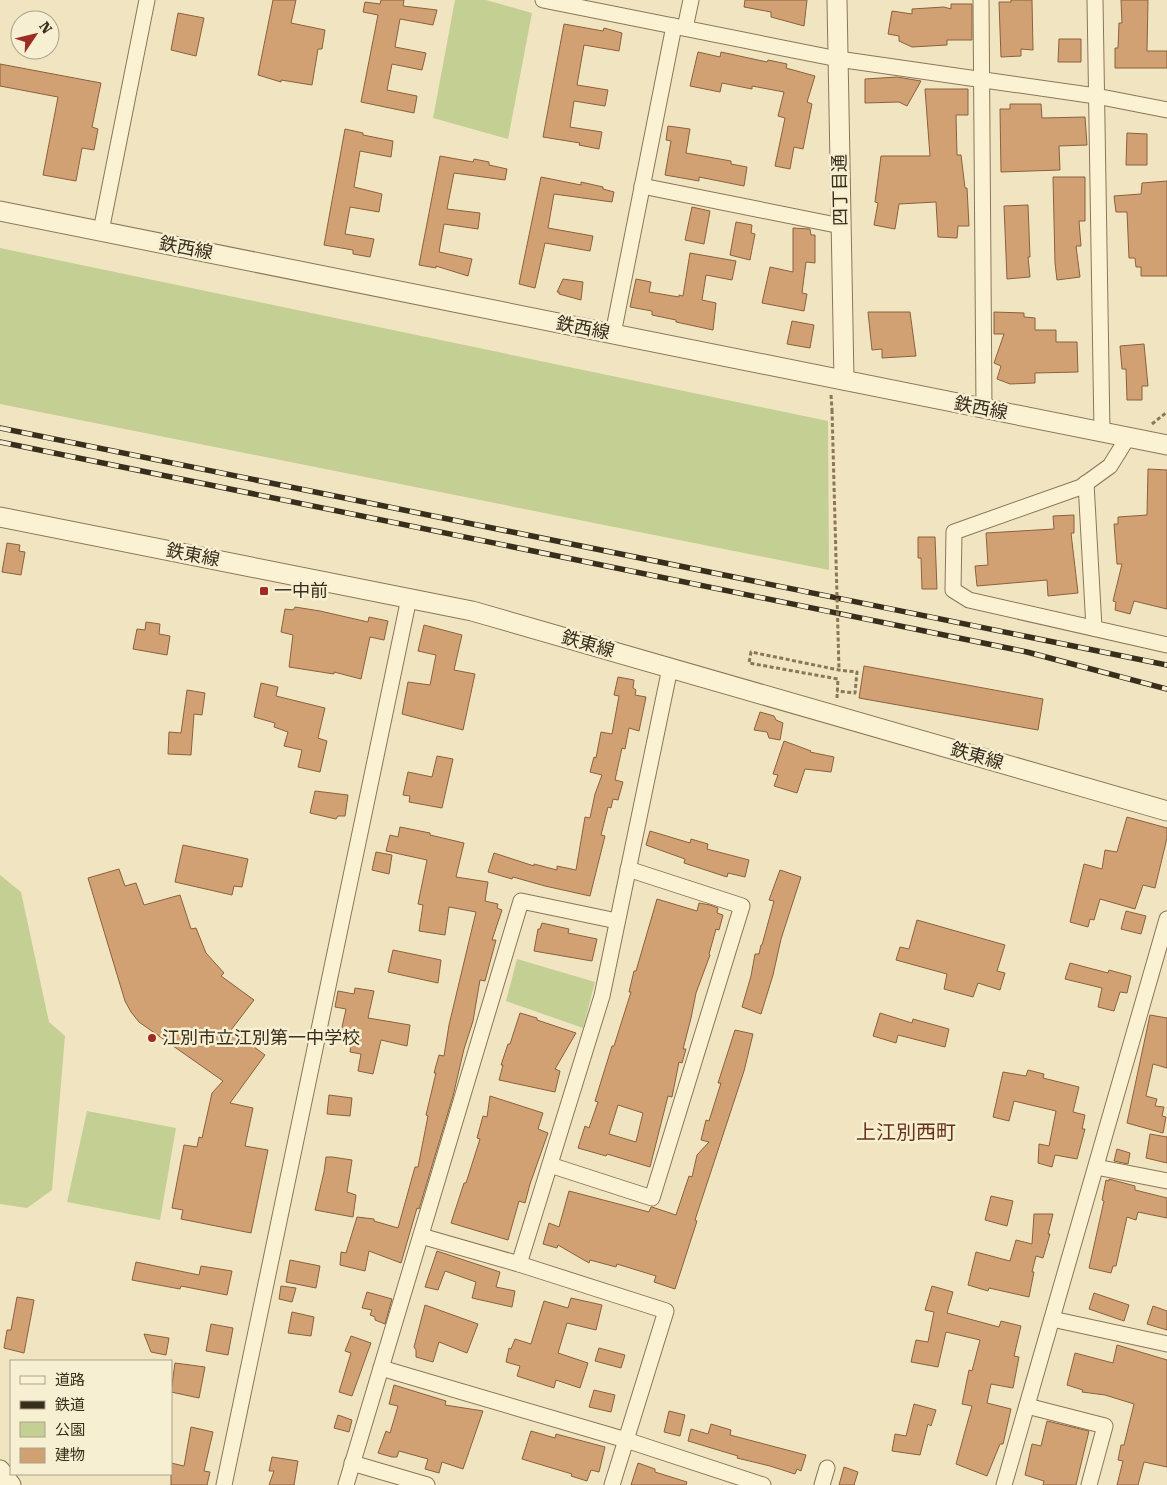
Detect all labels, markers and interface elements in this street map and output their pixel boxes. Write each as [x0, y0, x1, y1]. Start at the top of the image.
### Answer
north arrow [10, 10, 60, 60]
text: N [36, 19, 55, 37]
street label: 四丁目通 [828, 154, 851, 226]
street label: 鉄西線 [158, 232, 215, 263]
street label: 鉄西線 [555, 312, 612, 343]
street label: 鉄西線 [953, 392, 1010, 423]
street label: 鉄東線 [165, 539, 222, 570]
place label: 一中前 [274, 580, 328, 601]
marker: 一中前 [258, 585, 270, 597]
street label: 鉄東線 [559, 626, 617, 661]
street label: 鉄東線 [948, 738, 1006, 773]
place label: 江別市立江別第一中学校 [162, 1027, 360, 1048]
marker: 江別市立江別第一中学校 [146, 1032, 158, 1044]
district label: 上江別西町 [856, 1120, 956, 1144]
legend [10, 1360, 172, 1475]
text: 道路 [55, 1371, 85, 1389]
text: 鉄道 [55, 1396, 85, 1414]
text: 公園 [55, 1421, 85, 1439]
text: 建物 [55, 1446, 85, 1464]

